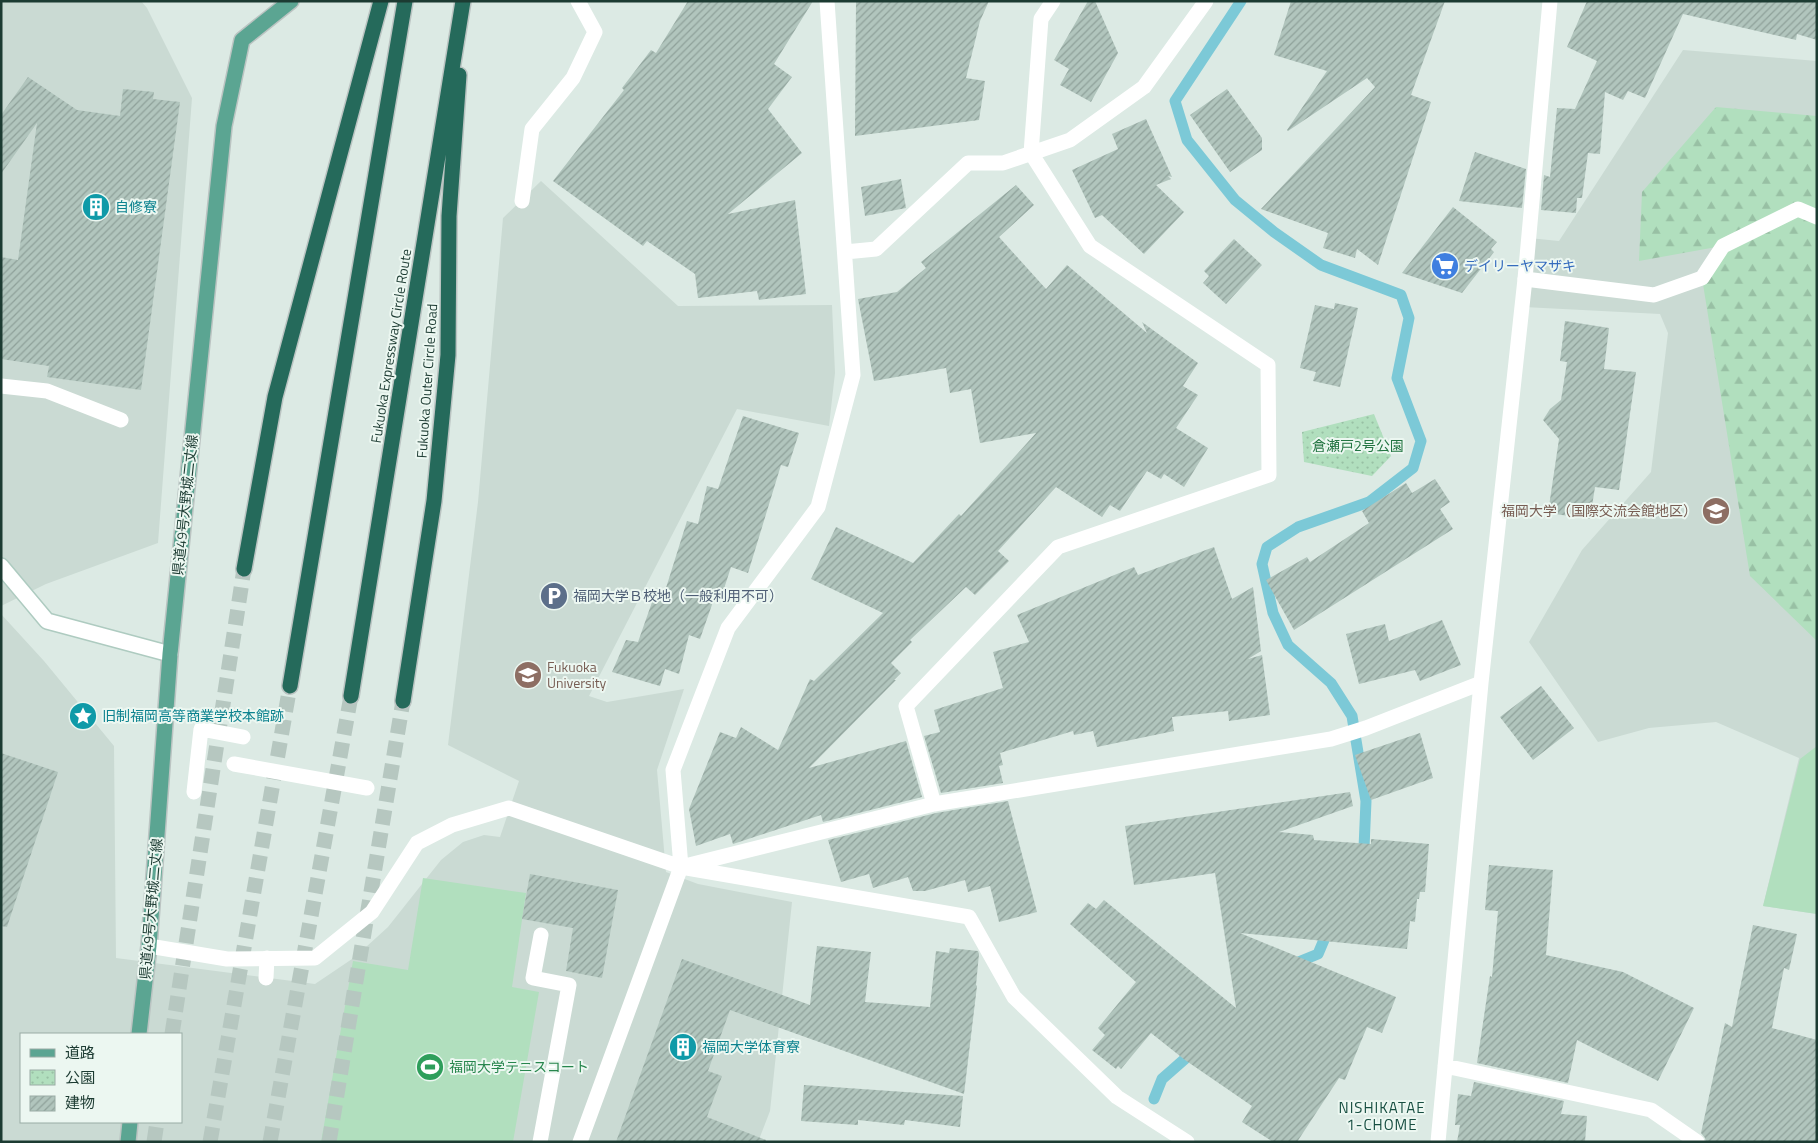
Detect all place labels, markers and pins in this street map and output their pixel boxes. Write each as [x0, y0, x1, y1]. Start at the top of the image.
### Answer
building icon: 自修寮 [81, 192, 111, 222]
place label: 自修寮 [115, 196, 157, 217]
supermarket icon: デイリーヤマザキ [1430, 251, 1460, 281]
place label: デイリーヤマザキ [1464, 255, 1576, 276]
school or university icon: 福岡大学（国際交流会館地区） [1701, 496, 1731, 526]
place label: 福岡大学（国際交流会館地区） [1501, 500, 1697, 521]
parking icon: 福岡大学Ｂ校地（一般利用不可） [539, 581, 569, 611]
place label: 福岡大学Ｂ校地（一般利用不可） [573, 585, 783, 606]
place label: Fukuoka University [547, 656, 607, 693]
school or university icon: Fukuoka University [513, 660, 543, 690]
place icon: 旧制福岡高等商業学校本館跡 [68, 701, 98, 731]
place label: 旧制福岡高等商業学校本館跡 [102, 705, 284, 726]
building icon: 福岡大学体育寮 [668, 1032, 698, 1062]
place label: 福岡大学体育寮 [702, 1036, 800, 1057]
sports icon: 福岡大学テニスコート [415, 1052, 445, 1082]
place label: 福岡大学テニスコート [449, 1056, 589, 1077]

